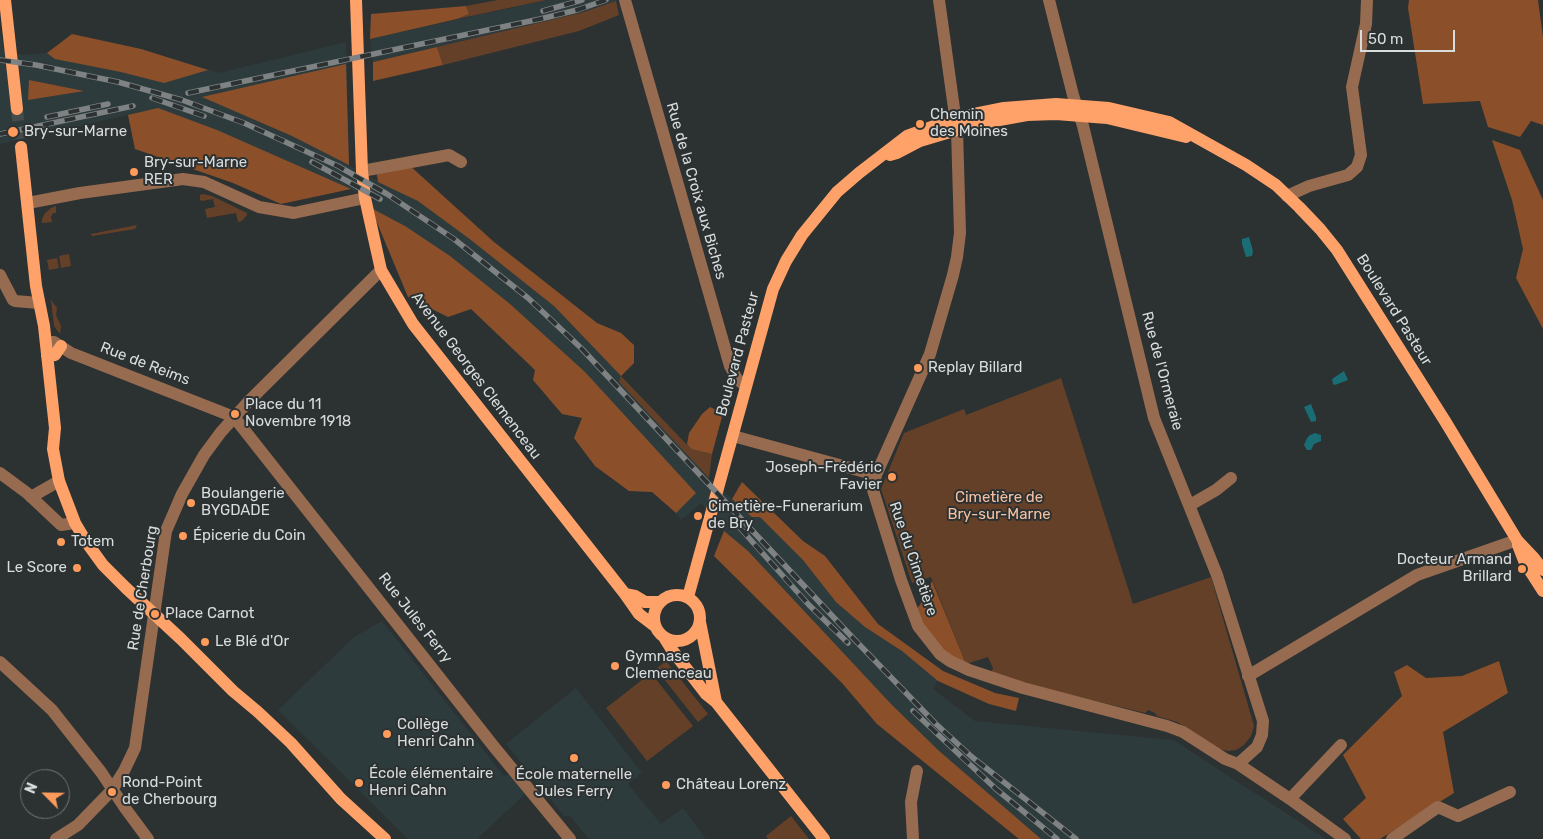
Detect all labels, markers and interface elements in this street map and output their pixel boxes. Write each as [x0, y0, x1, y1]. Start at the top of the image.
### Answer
scale bar [1363, 20, 1458, 52]
text: 50 m [1368, 30, 1403, 48]
street label: Rue de la Croix aux Biches [662, 100, 730, 282]
place label: Chemin des Moines [930, 106, 1008, 141]
marker: Chemin des Moines [914, 118, 926, 130]
place label: Bry-sur-Marne [24, 123, 127, 141]
marker: Bry-sur-Marne [6, 125, 20, 139]
place label: Bry-sur-Marne RER [144, 154, 247, 189]
marker: Bry-sur-Marne RER [128, 166, 140, 178]
street label: Boulevard Pasteur [1352, 251, 1436, 369]
street label: Avenue Georges Clemenceau [407, 289, 545, 463]
street label: Boulevard Pasteur [713, 290, 763, 418]
street label: Rue de l'Ormeraie [1137, 310, 1187, 432]
street label: Rue de Reims [98, 339, 192, 389]
place label: Replay Billard [928, 359, 1022, 377]
marker: Replay Billard [912, 362, 924, 374]
place label: Place du 11 Novembre 1918 [245, 396, 351, 431]
marker: Place du 11 Novembre 1918 [229, 408, 241, 420]
place label: Joseph-Frédéric Favier [765, 459, 882, 494]
marker: Joseph-Frédéric Favier [886, 471, 898, 483]
place label: Boulangerie BYGDADE [201, 485, 285, 520]
park label: Cimetière de Bry-sur-Marne [947, 489, 1051, 524]
marker: Boulangerie BYGDADE [185, 497, 197, 509]
place label: Cimetière-Funerarium de Bry [708, 498, 863, 533]
street label: Rue du Cimetière [885, 499, 941, 619]
marker: Cimetière-Funerarium de Bry [692, 510, 704, 522]
street label: Rue de Cherbourg [124, 524, 162, 652]
place label: Épicerie du Coin [193, 527, 306, 545]
marker: Épicerie du Coin [177, 530, 189, 542]
place label: Totem [71, 533, 114, 551]
marker: Totem [55, 536, 67, 548]
place label: Docteur Armand Brillard [1397, 551, 1512, 586]
place label: Le Score [6, 559, 67, 577]
marker: Le Score [71, 562, 83, 574]
marker: Docteur Armand Brillard [1516, 563, 1528, 575]
street label: Rue Jules Ferry [374, 569, 456, 667]
place label: Place Carnot [165, 605, 254, 623]
marker: Place Carnot [149, 608, 161, 620]
place label: Le Blé d'Or [215, 633, 289, 651]
marker: Le Blé d'Or [199, 636, 211, 648]
place label: Gymnase Clemenceau [625, 648, 712, 683]
marker: Gymnase Clemenceau [609, 660, 621, 672]
place label: Collège Henri Cahn [397, 716, 475, 751]
marker: Collège Henri Cahn [381, 728, 393, 740]
marker: École maternelle Jules Ferry [568, 752, 580, 764]
place label: École élémentaire Henri Cahn [369, 765, 494, 800]
place label: École maternelle Jules Ferry [516, 766, 632, 801]
north arrow [20, 769, 70, 819]
place label: Rond-Point de Cherbourg [122, 774, 217, 809]
place label: Château Lorenz [676, 776, 786, 794]
marker: École élémentaire Henri Cahn [353, 777, 365, 789]
marker: Château Lorenz [660, 779, 672, 791]
text: N [22, 780, 41, 796]
marker: Rond-Point de Cherbourg [106, 786, 118, 798]

